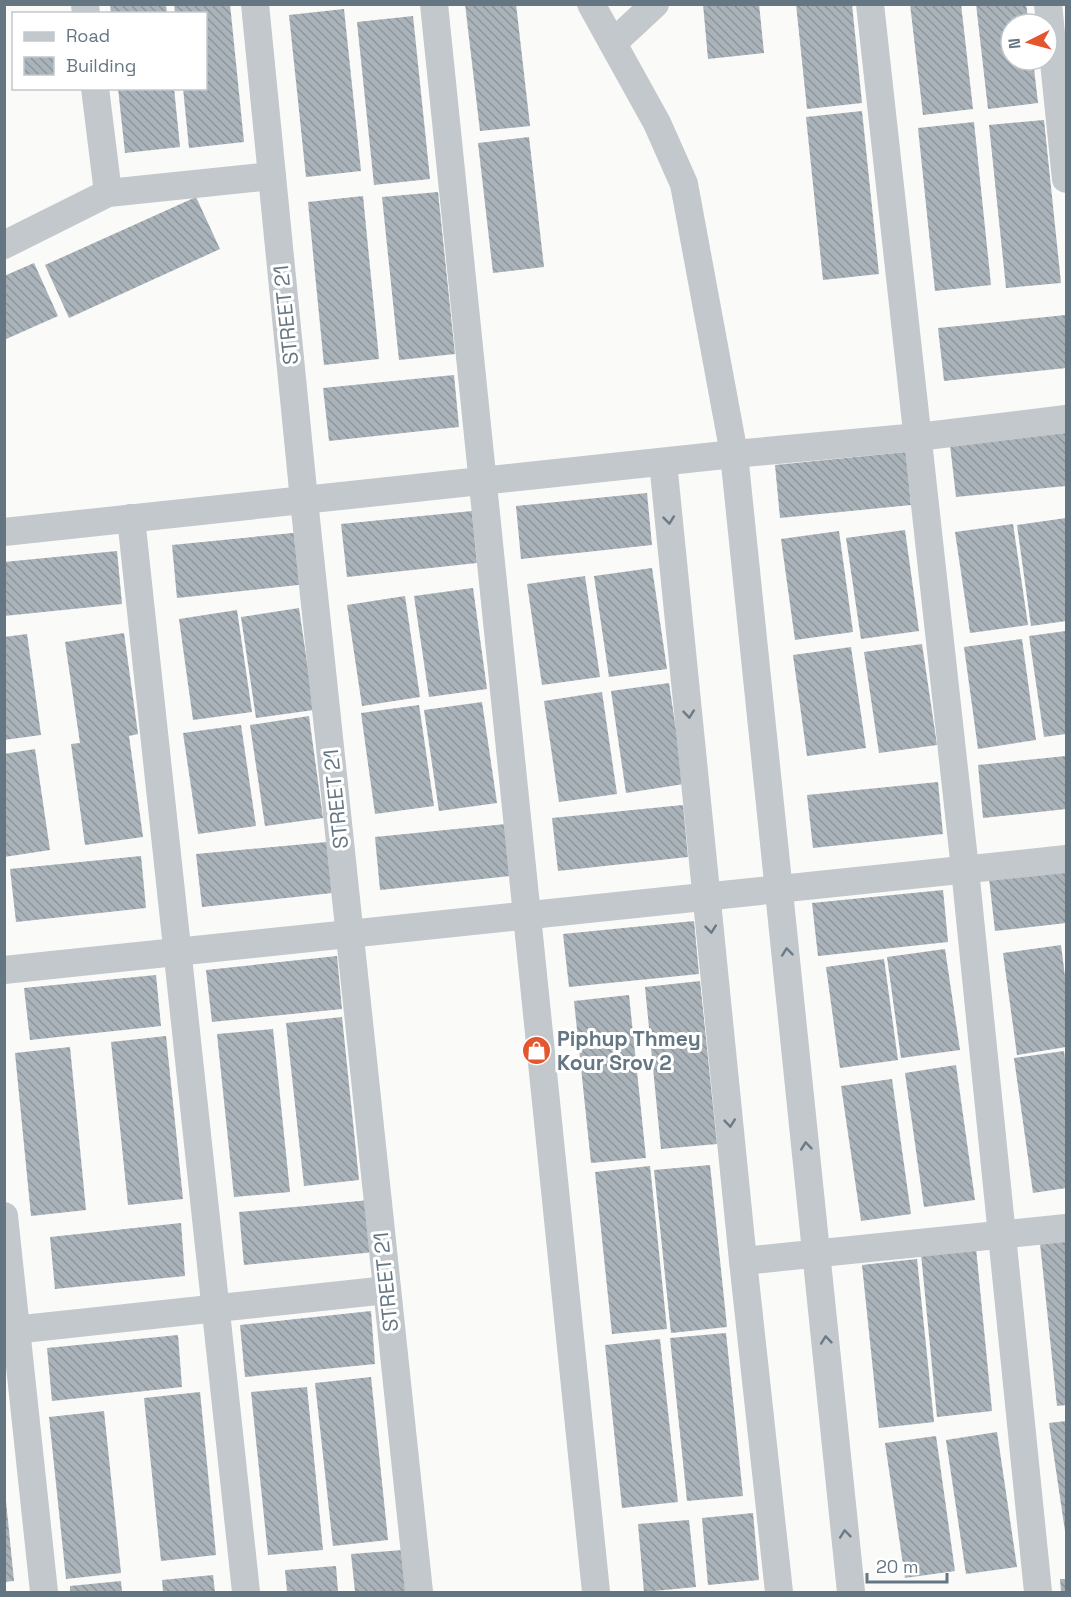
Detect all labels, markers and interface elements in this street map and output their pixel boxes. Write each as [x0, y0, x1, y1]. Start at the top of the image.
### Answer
legend [12, 12, 207, 90]
north arrow [999, 12, 1059, 72]
text: Road [66, 24, 110, 47]
text: N [1004, 37, 1026, 50]
text: Building [66, 54, 136, 77]
street label: STREET 21 [267, 264, 304, 366]
one-way arrow [662, 516, 675, 525]
one-way arrow [682, 710, 695, 719]
street label: STREET 21 [317, 748, 354, 850]
one-way arrow [704, 924, 717, 934]
one-way arrow [781, 948, 794, 957]
place label: Piphup Thmey Kour Srov 2 [557, 1025, 701, 1076]
shop icon: Piphup Thmey Kour Srov 2 [520, 1035, 552, 1067]
one-way arrow [723, 1119, 736, 1128]
one-way arrow [801, 1142, 813, 1151]
street label: STREET 21 [367, 1231, 404, 1333]
one-way arrow [820, 1336, 833, 1345]
one-way arrow [839, 1530, 852, 1539]
scale bar [867, 1546, 946, 1584]
text: 20 m [876, 1555, 919, 1578]

